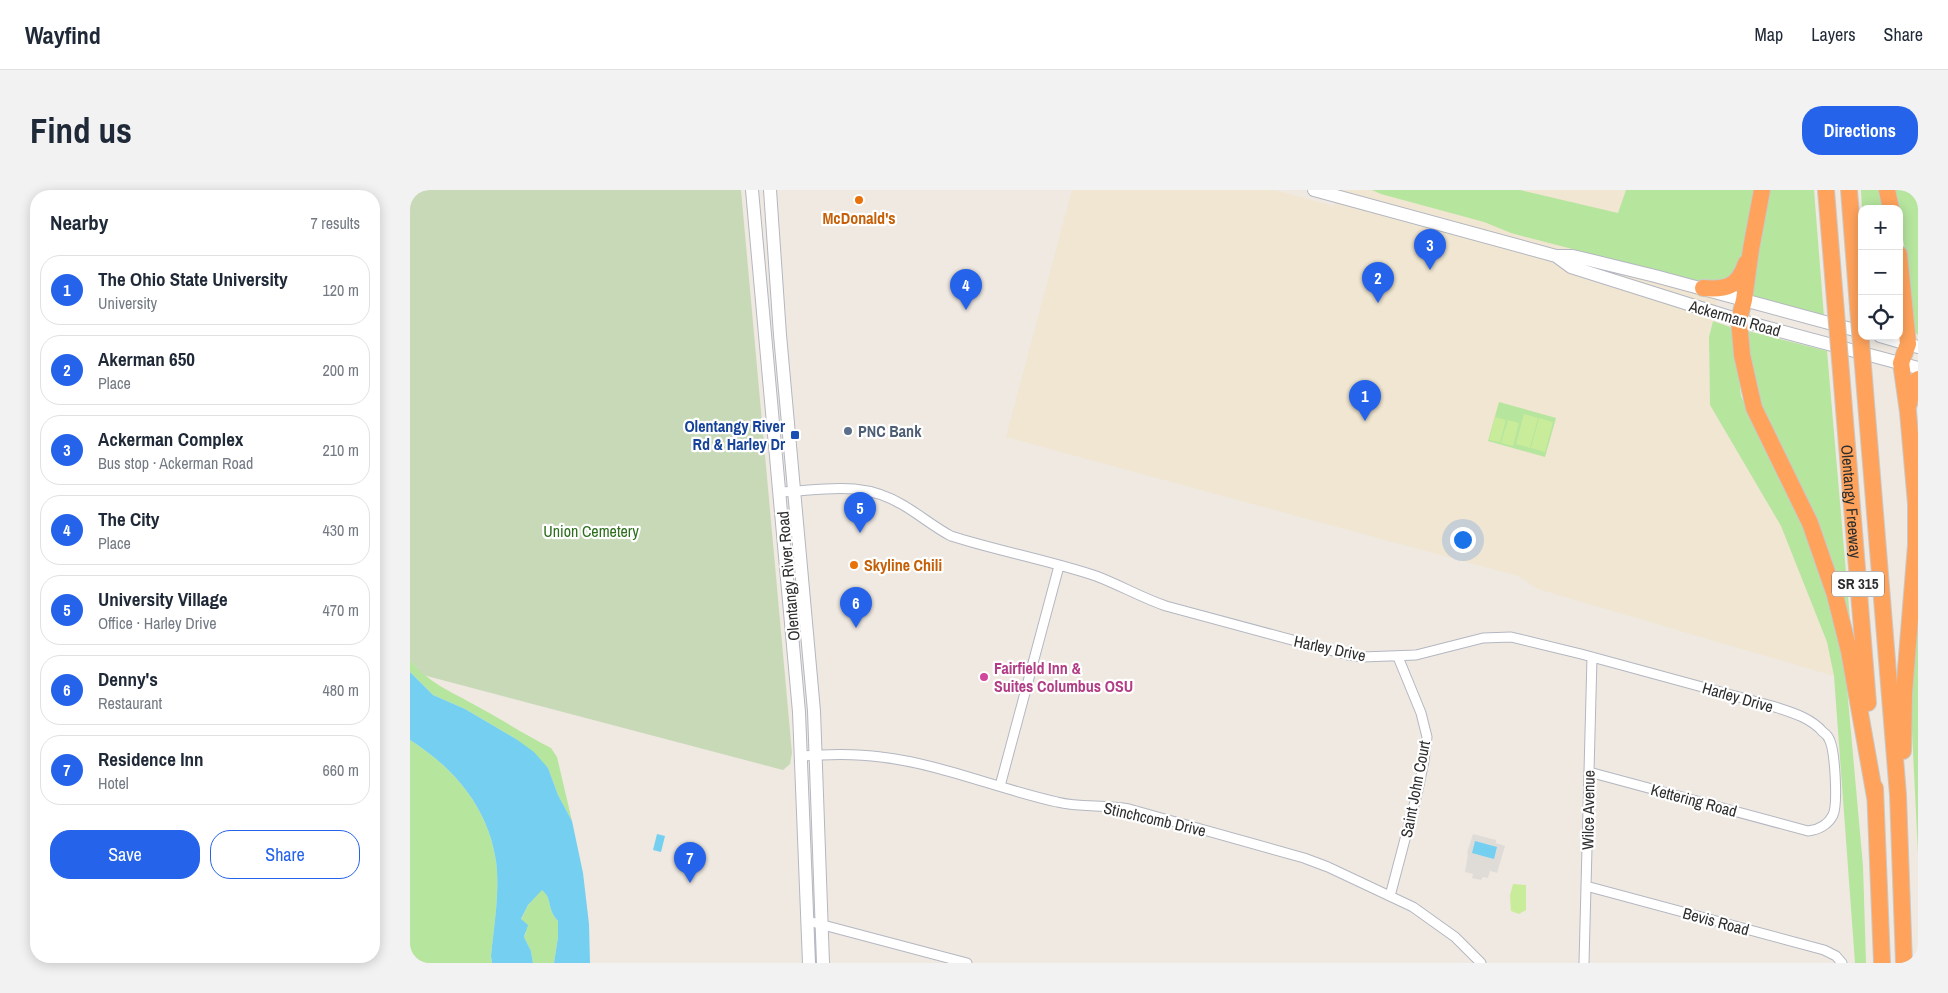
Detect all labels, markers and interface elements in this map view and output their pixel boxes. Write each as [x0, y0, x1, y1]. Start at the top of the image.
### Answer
text: Wayfind [25, 19, 101, 51]
text: Map [1755, 22, 1783, 47]
text: Layers [1811, 22, 1856, 47]
text: Share [1884, 22, 1923, 47]
button: Directions [1802, 106, 1918, 155]
text: Find us [30, 107, 132, 154]
marker: McDonald's [853, 194, 865, 206]
map controls [1858, 205, 1903, 340]
button: + [1858, 205, 1903, 250]
place label: McDonald's [822, 207, 896, 229]
text: Nearby [50, 208, 108, 237]
text: 7 results [310, 212, 360, 234]
pin: 3 [1414, 229, 1446, 270]
button: − [1858, 250, 1903, 295]
pin: 2 [1362, 262, 1394, 303]
text: The Ohio State University [98, 266, 288, 292]
pin: 4 [950, 269, 982, 310]
text: 1 [63, 279, 71, 301]
text: 120 m [323, 279, 359, 301]
text: University [98, 292, 157, 314]
street label: Ackerman Road [1686, 294, 1783, 342]
button: locate [1858, 295, 1903, 340]
text: Akerman 650 [98, 346, 195, 372]
text: 2 [63, 359, 71, 381]
text: 200 m [323, 359, 359, 381]
text: Place [98, 372, 131, 394]
pin: 1 [1349, 380, 1381, 421]
place label: Olentangy River Rd & Harley Dr [684, 415, 786, 455]
place label: PNC Bank [858, 420, 922, 442]
marker: PNC Bank [842, 425, 854, 437]
text: Ackerman Complex [98, 426, 243, 452]
marker: Olentangy River Rd & Harley Dr [789, 429, 801, 441]
text: 3 [63, 439, 71, 461]
text: 210 m [323, 439, 359, 461]
street label: Olentangy Freeway [1836, 444, 1867, 560]
text: Bus stop · Ackerman Road [98, 452, 253, 474]
pin: 5 [844, 492, 876, 533]
text: The City [98, 506, 159, 532]
street label: Olentangy River Road [771, 510, 805, 642]
text: 4 [63, 519, 71, 541]
text: 430 m [323, 519, 359, 541]
park label: Union Cemetery [543, 520, 639, 542]
your location [1450, 527, 1476, 553]
text: Place [98, 532, 131, 554]
place label: Skyline Chili [864, 554, 942, 576]
marker: Skyline Chili [848, 559, 860, 571]
road number: SR 315 [1832, 572, 1884, 596]
text: University Village [98, 586, 228, 612]
pin: 6 [840, 587, 872, 628]
text: 5 [63, 599, 71, 621]
text: 470 m [323, 599, 359, 621]
text: Office · Harley Drive [98, 612, 217, 634]
street label: Harley Drive [1292, 630, 1368, 666]
place label: Fairfield Inn & Suites Columbus OSU [994, 657, 1133, 697]
text: Denny's [98, 666, 158, 692]
marker: Fairfield Inn & Suites Columbus OSU [978, 671, 990, 683]
street label: Harley Drive [1700, 676, 1776, 718]
text: 6 [63, 679, 71, 701]
text: 480 m [323, 679, 359, 701]
text: Restaurant [98, 692, 162, 714]
street label: Saint John Court [1395, 738, 1435, 839]
text: Residence Inn [98, 746, 204, 772]
text: 7 [63, 759, 71, 781]
text: 660 m [323, 759, 359, 781]
street label: Wilce Avenue [1576, 770, 1600, 850]
text: Hotel [98, 772, 129, 794]
street label: Kettering Road [1649, 778, 1739, 822]
street label: Stinchcomb Drive [1102, 797, 1208, 841]
button: Save [50, 830, 200, 879]
button: Share [210, 830, 360, 879]
pin: 7 [674, 842, 706, 883]
street label: Bevis Road [1680, 902, 1752, 940]

